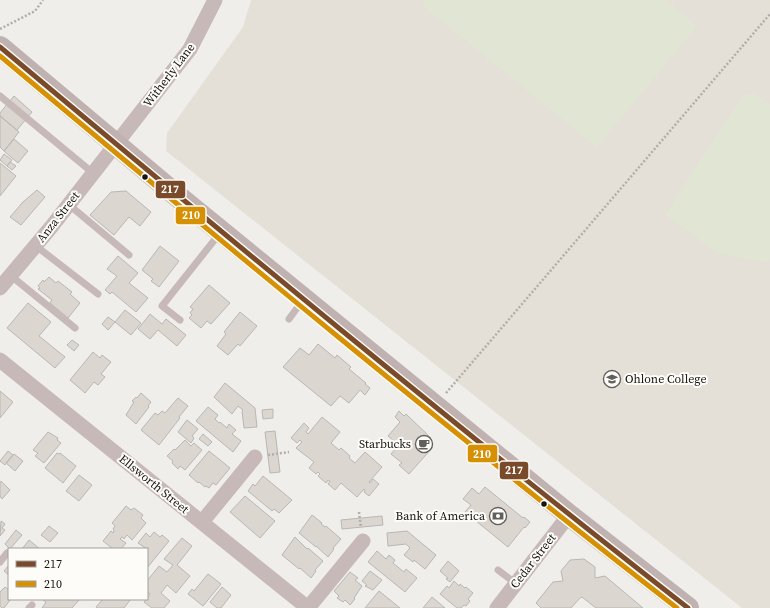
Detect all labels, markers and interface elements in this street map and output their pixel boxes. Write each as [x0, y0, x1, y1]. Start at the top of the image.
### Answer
street label: Witherly Lane [140, 40, 198, 110]
unlabelled marker [140, 172, 150, 182]
line badge: 217 [155, 180, 186, 199]
text: 217 [161, 182, 179, 197]
street label: Anza Street [33, 188, 83, 246]
line badge: 210 [175, 206, 206, 225]
text: 210 [182, 208, 200, 223]
school or university icon: Ohlone College [602, 369, 622, 389]
place label: Ohlone College [625, 371, 707, 387]
cafe icon: Starbucks [414, 434, 434, 454]
place label: Starbucks [359, 436, 411, 452]
line badge: 210 [467, 444, 498, 463]
text: 210 [473, 447, 491, 462]
street label: Ellsworth Street [116, 451, 192, 517]
line badge: 217 [499, 461, 529, 480]
text: 217 [505, 463, 523, 478]
unlabelled marker [539, 499, 549, 509]
bank icon: Bank of America [488, 506, 508, 526]
place label: Bank of America [396, 508, 486, 524]
street label: Cedar Street [507, 530, 559, 592]
legend [8, 548, 148, 600]
text: 217 [44, 556, 62, 572]
text: 210 [44, 576, 62, 592]

